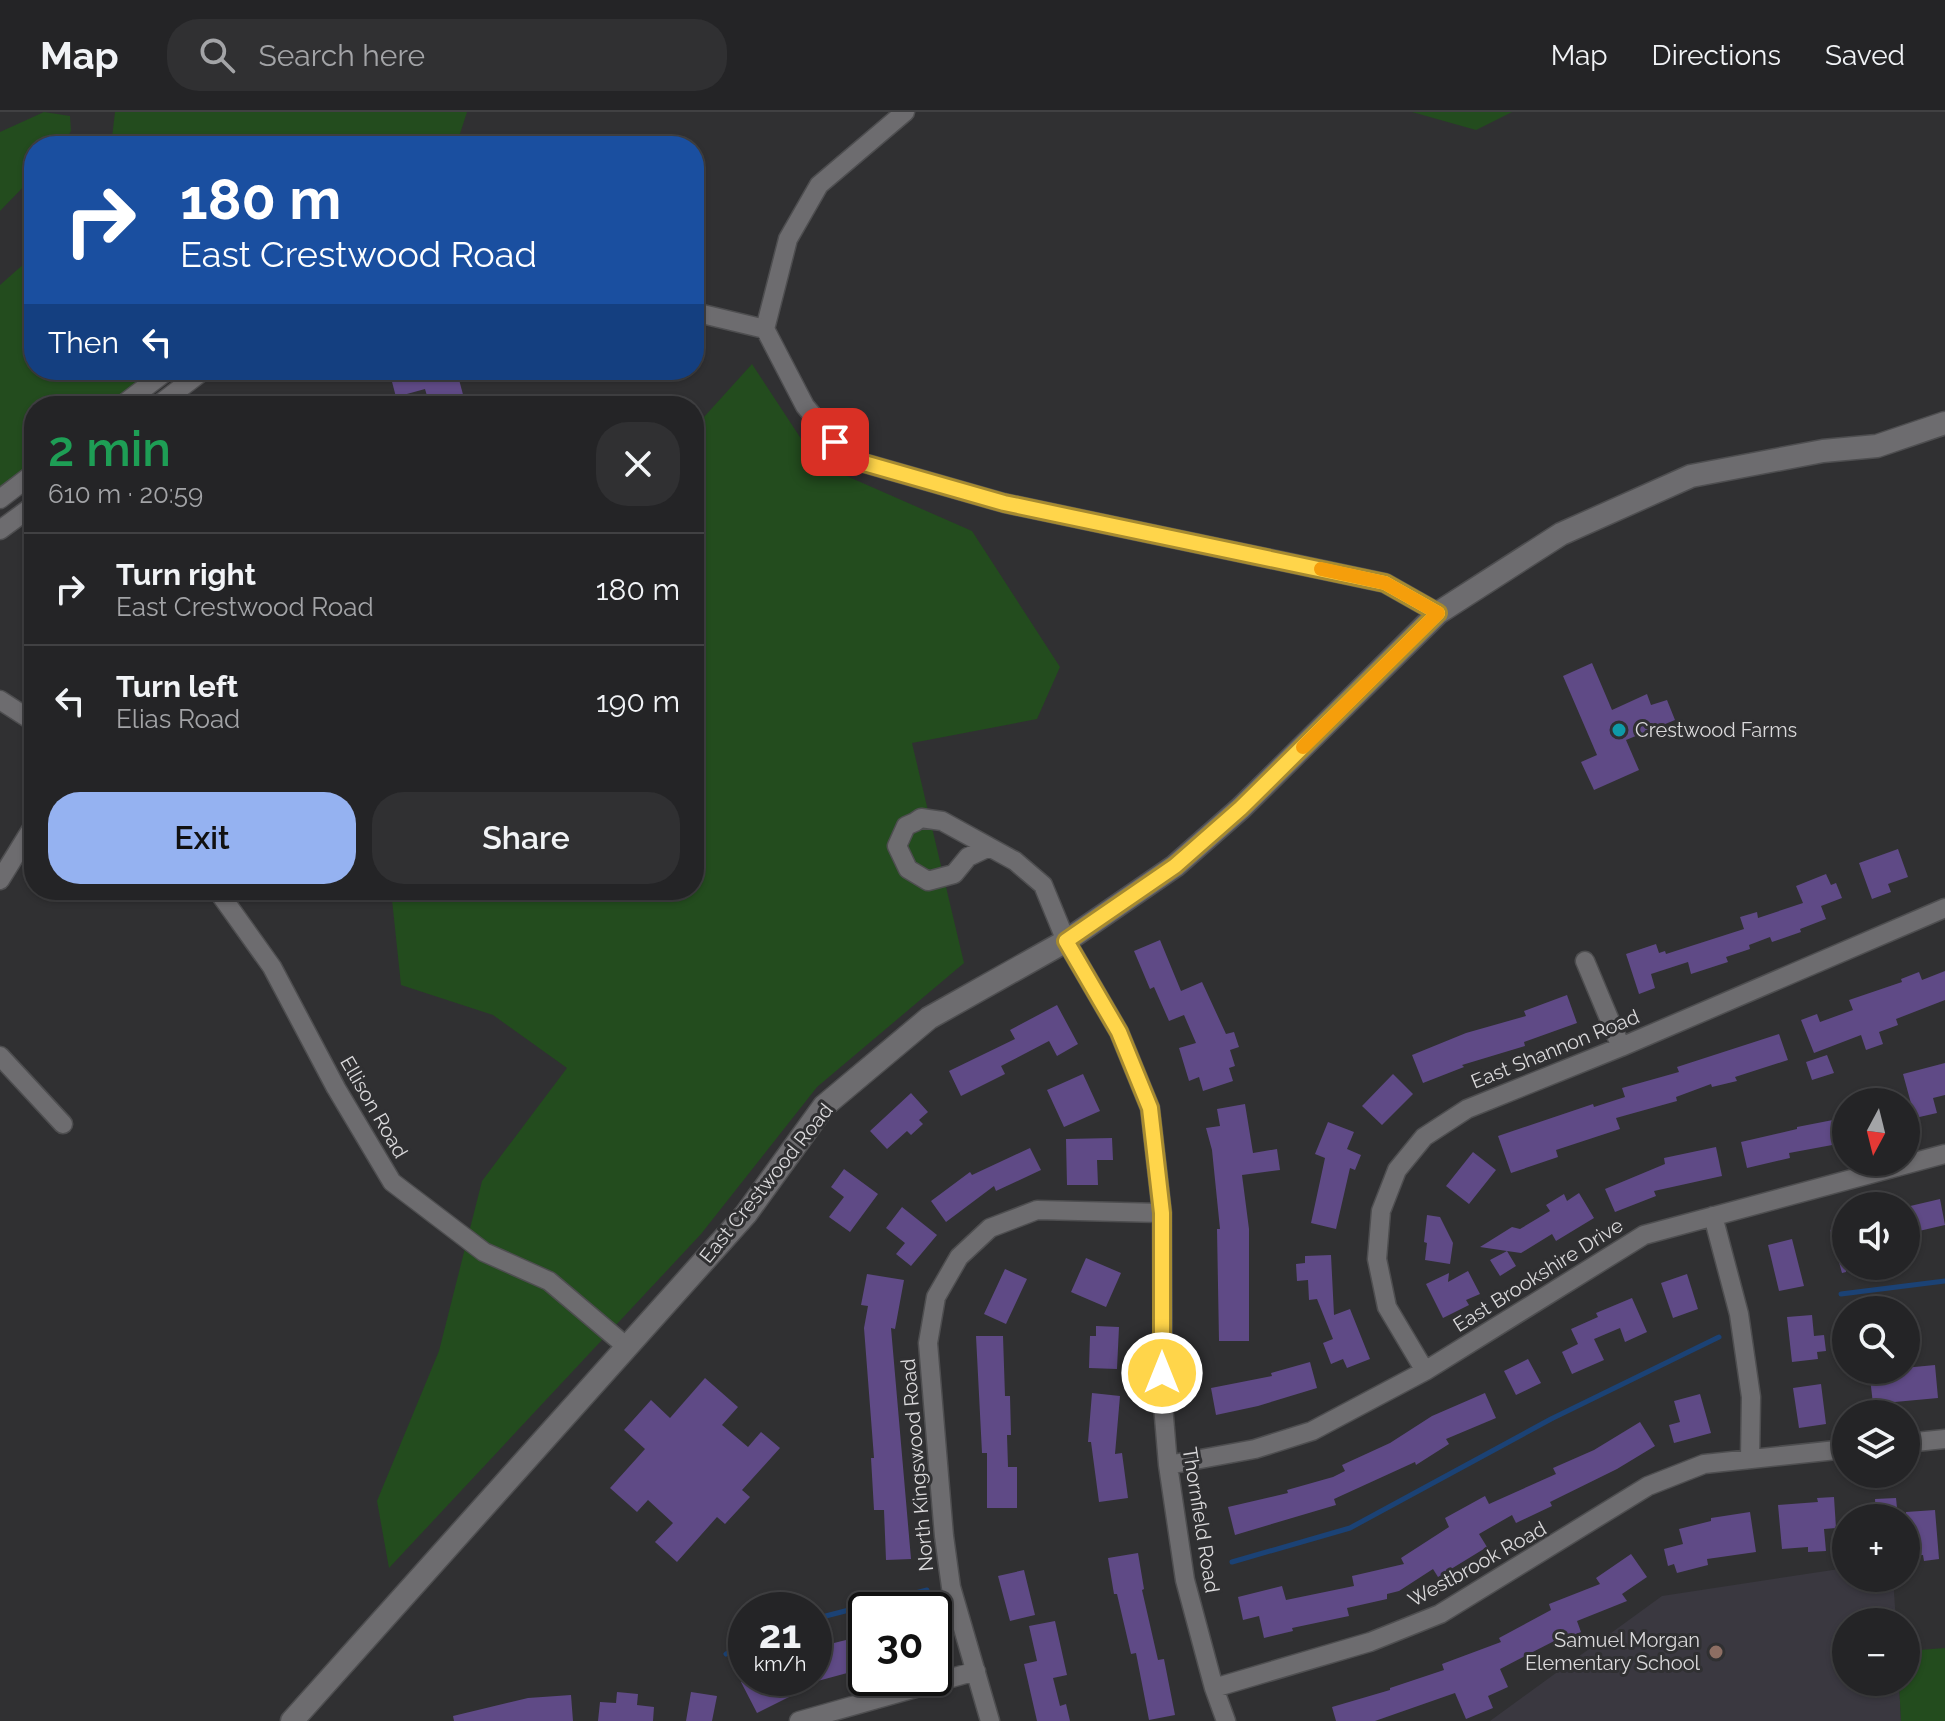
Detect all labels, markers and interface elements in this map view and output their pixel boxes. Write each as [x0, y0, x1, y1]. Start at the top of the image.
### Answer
search box [167, 19, 727, 91]
text: Map [40, 33, 119, 78]
icon: search [195, 33, 239, 77]
text: Search here [259, 38, 425, 73]
text: Map [1551, 39, 1608, 72]
text: Directions [1652, 39, 1781, 72]
text: Saved [1825, 39, 1905, 72]
text: 180 m [180, 166, 341, 232]
icon: right [48, 168, 152, 272]
text: East Crestwood Road [180, 233, 537, 275]
icon: left [135, 320, 179, 364]
text: Then [48, 325, 119, 360]
pin [801, 408, 869, 476]
icon: arrive [813, 420, 857, 464]
text: 2 min [48, 421, 171, 477]
button: close [596, 422, 680, 506]
text: 610 m · 20:59 [48, 479, 203, 509]
text: Turn right [116, 557, 256, 592]
icon: right [48, 567, 92, 611]
text: 180 m [596, 572, 680, 607]
text: East Crestwood Road [116, 592, 374, 622]
text: Turn left [116, 669, 238, 704]
icon: left [48, 679, 92, 723]
text: 190 m [596, 684, 680, 719]
text: Elias Road [116, 704, 240, 734]
place label: Crestwood Farms [1635, 718, 1797, 742]
marker: Crestwood Farms [1610, 721, 1628, 739]
button: Exit [48, 792, 356, 884]
button: Share [372, 792, 680, 884]
street label: East Shannon Road [1467, 1004, 1643, 1094]
street label: Ellison Road [335, 1052, 413, 1162]
north arrow [1832, 1088, 1920, 1176]
map controls [1832, 1088, 1920, 1696]
street label: East Crestwood Road [694, 1098, 838, 1268]
button: sound [1832, 1192, 1920, 1280]
street label: East Brookshire Drive [1449, 1213, 1628, 1337]
button: search [1832, 1296, 1920, 1384]
position arrow [1120, 1331, 1204, 1415]
street label: North Kingswood Road [896, 1358, 938, 1572]
button: layers [1832, 1400, 1920, 1488]
street label: Thornfield Road [1178, 1445, 1224, 1595]
button: + [1832, 1504, 1920, 1592]
street label: Westbrook Road [1404, 1516, 1550, 1612]
speed limit sign: 30 [848, 1592, 952, 1696]
button: − [1832, 1608, 1920, 1696]
text: 21 [759, 1610, 801, 1657]
place label: Samuel Morgan Elementary School [1525, 1628, 1701, 1675]
marker: Samuel Morgan Elementary School [1707, 1643, 1725, 1661]
text: km/h [754, 1652, 806, 1676]

